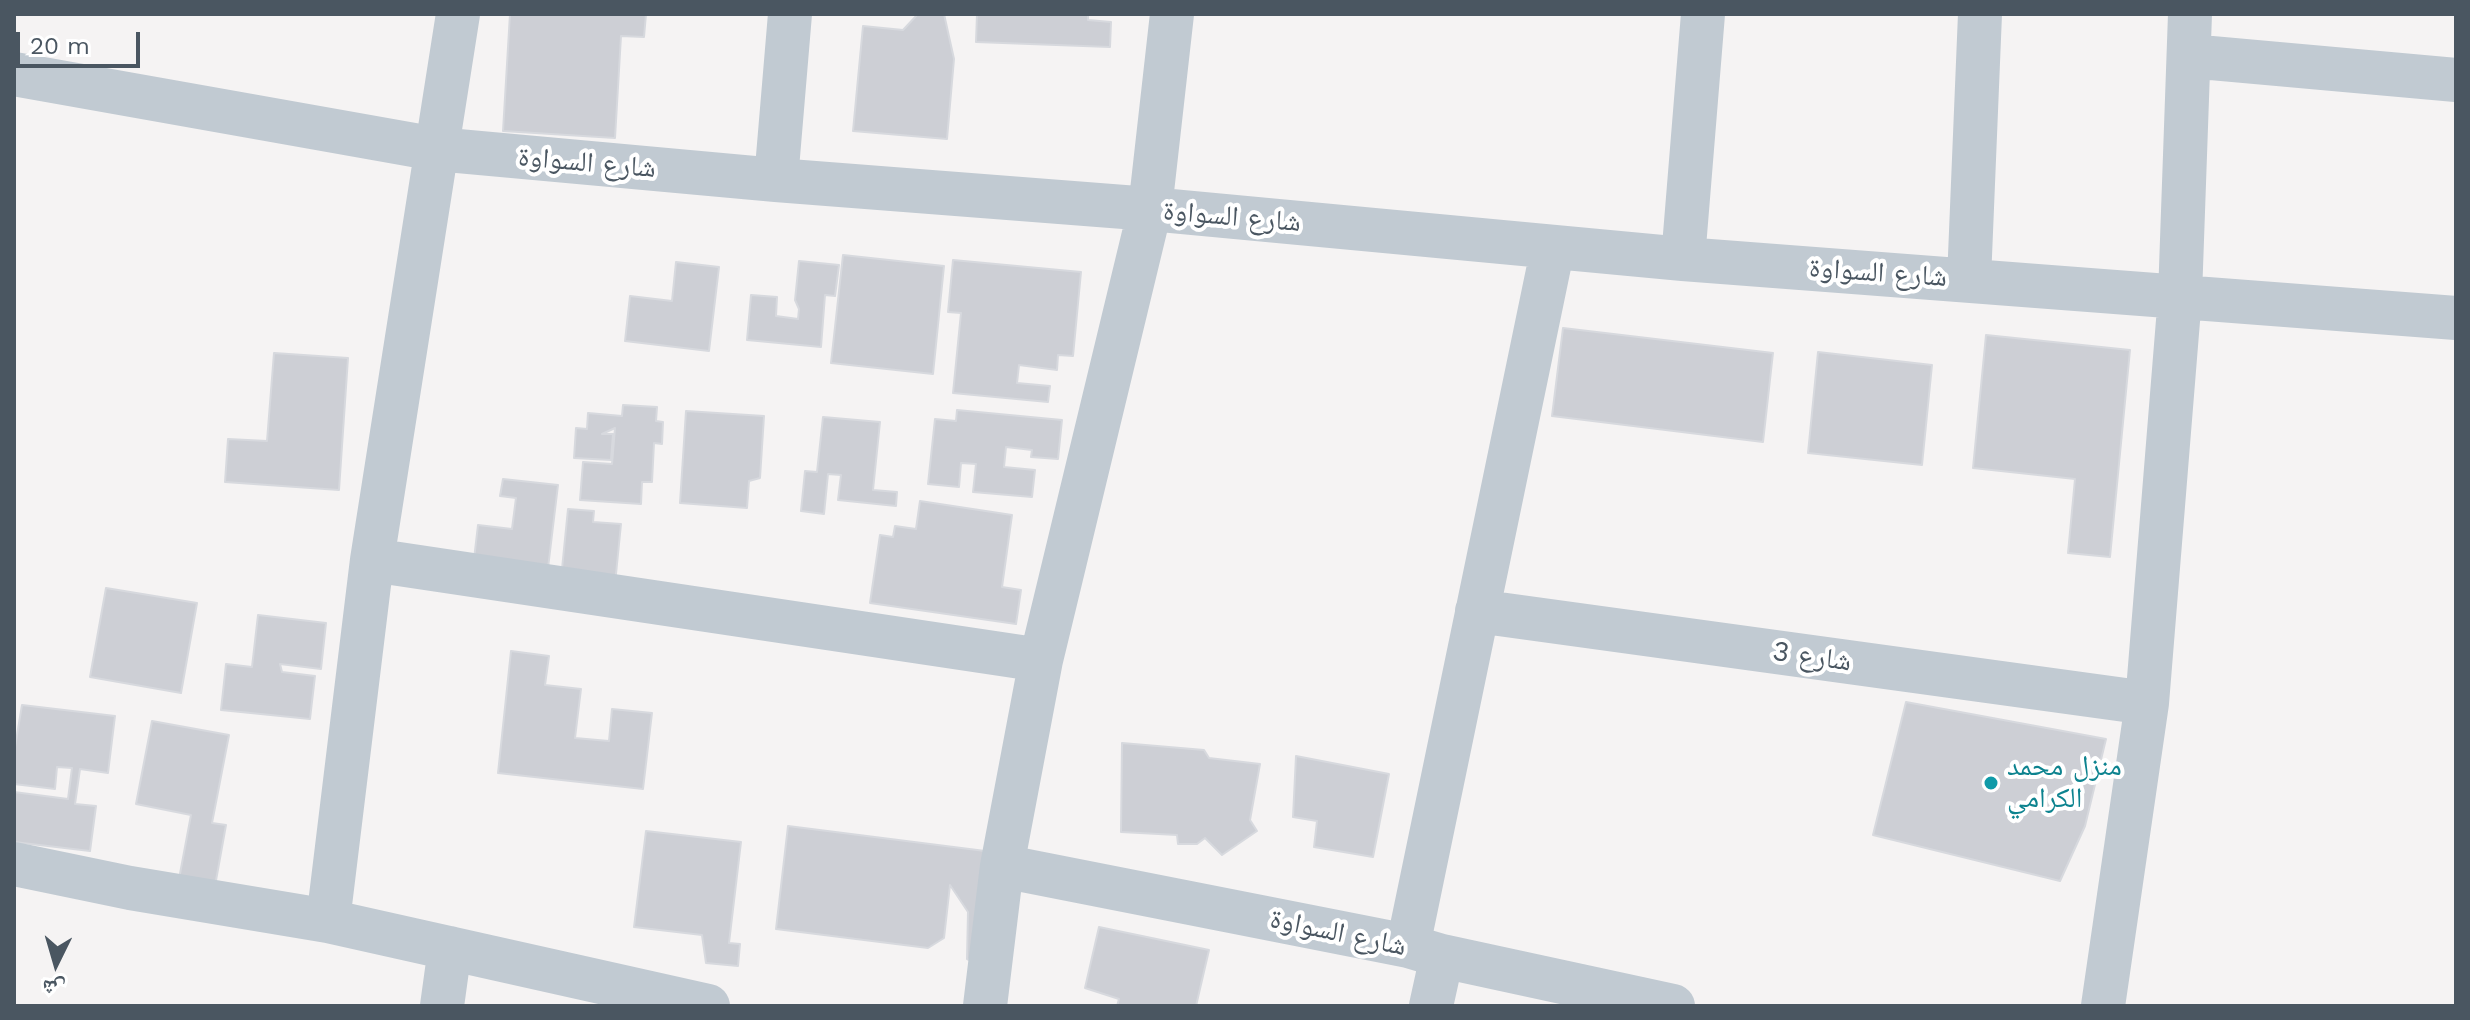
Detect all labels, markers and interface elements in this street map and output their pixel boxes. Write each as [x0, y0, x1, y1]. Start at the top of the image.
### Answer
scale bar [20, 16, 144, 66]
text: 20 m [30, 32, 90, 60]
street label: شارع السواوة [517, 140, 657, 186]
street label: شارع السواوة [1162, 194, 1302, 240]
street label: شارع السواوة [1808, 251, 1948, 295]
street label: شارع 3 [1770, 635, 1854, 679]
place label: منزل محمد الكرامي [2007, 750, 2122, 816]
marker: منزل محمد الكرامي [1982, 774, 2000, 792]
street label: شارع السواوة [1267, 902, 1409, 964]
north arrow [16, 924, 96, 1004]
text: ش [41, 975, 67, 1002]

